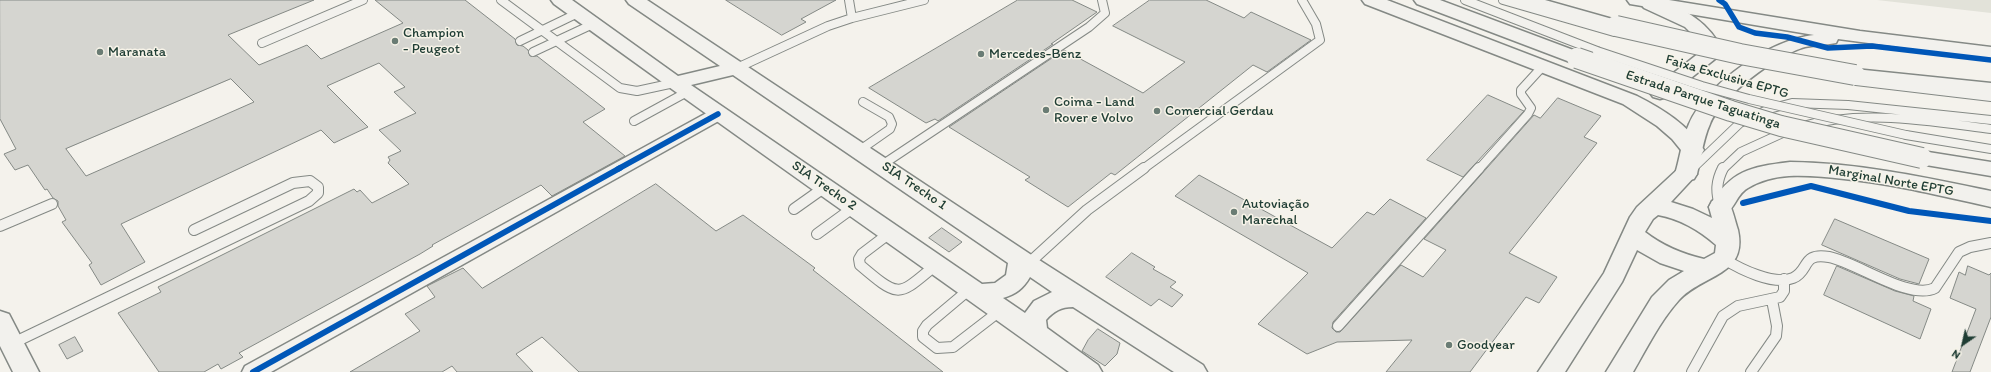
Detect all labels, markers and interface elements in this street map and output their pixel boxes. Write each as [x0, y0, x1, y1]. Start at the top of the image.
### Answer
place label: Champion - Peugeot [403, 25, 464, 58]
marker: Champion - Peugeot [390, 36, 400, 46]
place label: Maranata [108, 44, 166, 60]
place label: Mercedes-Benz [989, 46, 1081, 62]
marker: Maranata [95, 47, 105, 57]
marker: Mercedes-Benz [976, 49, 986, 59]
street label: Faixa Exclusiva EPTG [1663, 51, 1791, 103]
street label: Estrada Parque Taguatinga [1624, 67, 1782, 133]
place label: Coima - Land Rover e Volvo [1054, 94, 1134, 126]
place label: Comercial Gerdau [1165, 103, 1273, 119]
marker: Coima - Land Rover e Volvo [1041, 105, 1051, 115]
marker: Comercial Gerdau [1152, 106, 1162, 116]
street label: SIA Trecho 2 [788, 157, 860, 215]
street label: SIA Trecho 1 [878, 158, 950, 214]
street label: Marginal Norte EPTG [1827, 162, 1955, 200]
place label: Autoviação Marechal [1242, 196, 1309, 228]
marker: Autoviação Marechal [1229, 207, 1239, 217]
north arrow [1943, 324, 1983, 364]
place label: Goodyear [1457, 337, 1515, 353]
marker: Goodyear [1444, 340, 1454, 350]
text: N [1949, 347, 1963, 362]

